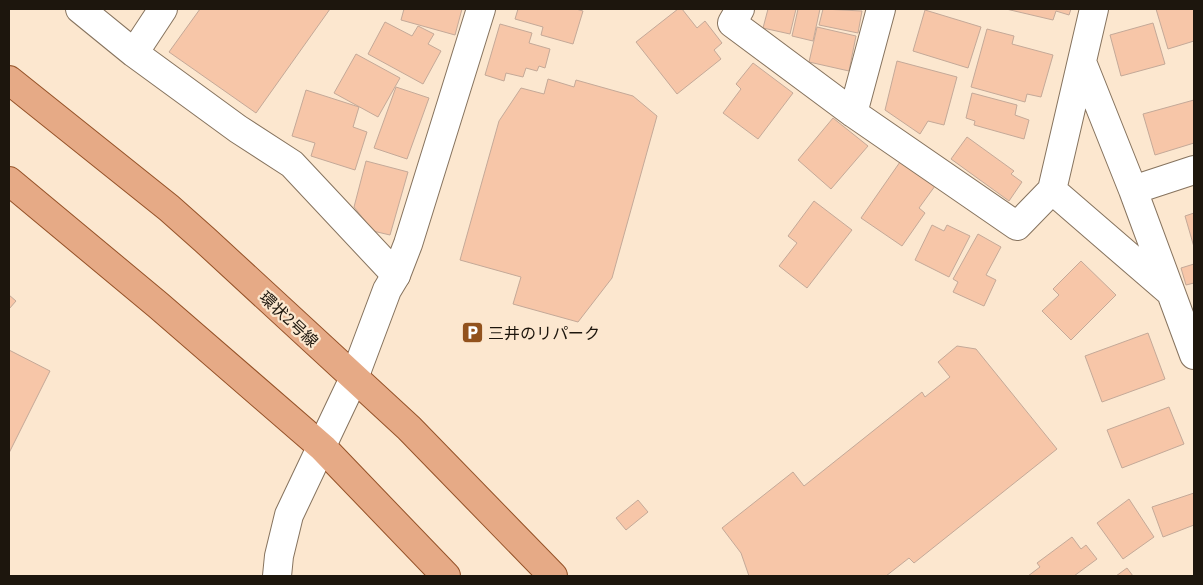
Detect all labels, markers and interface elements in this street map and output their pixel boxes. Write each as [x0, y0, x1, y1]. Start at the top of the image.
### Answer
street label: 環状2号線 [255, 286, 323, 352]
parking icon: 三井のリパーク [460, 321, 484, 345]
place label: 三井のリパーク [488, 322, 600, 344]

